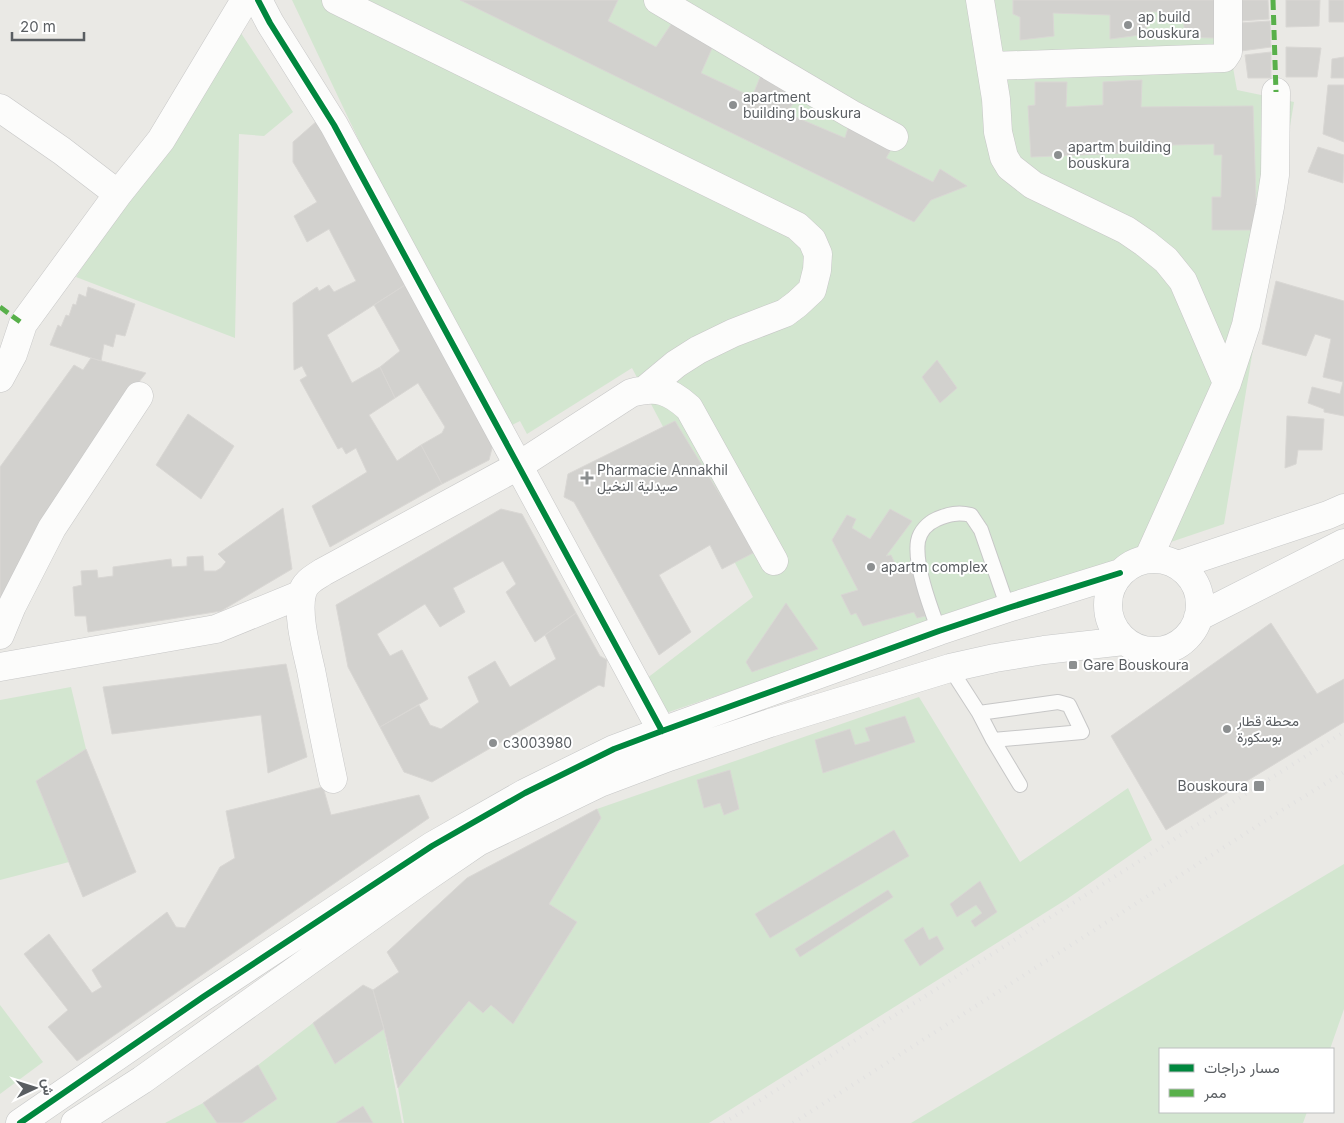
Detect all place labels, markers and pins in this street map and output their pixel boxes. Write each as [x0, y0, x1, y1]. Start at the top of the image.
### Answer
place label: ap build bouskura [1138, 8, 1200, 41]
marker: ap build bouskura [1122, 19, 1134, 31]
place label: apartment building bouskura [743, 88, 861, 121]
marker: apartment building bouskura [727, 99, 739, 111]
place label: apartm building bouskura [1068, 138, 1171, 171]
marker: apartm building bouskura [1052, 149, 1064, 161]
place label: Pharmacie Annakhil صيدلية النخيل [597, 461, 728, 495]
marker: Pharmacie Annakhil صيدلية النخيل [581, 472, 593, 484]
place label: apartm complex [881, 558, 988, 575]
marker: apartm complex [865, 561, 877, 573]
place label: Gare Bouskoura [1083, 656, 1189, 673]
marker: Gare Bouskoura [1067, 659, 1079, 671]
place label: محطة قطار بوسكورة [1236, 712, 1299, 746]
marker: محطة قطار بوسكورة [1221, 723, 1233, 735]
place label: c3003980 [503, 734, 572, 751]
marker: c3003980 [487, 737, 499, 749]
place label: Bouskoura [1178, 777, 1248, 794]
marker: Bouskoura [1252, 779, 1266, 793]

